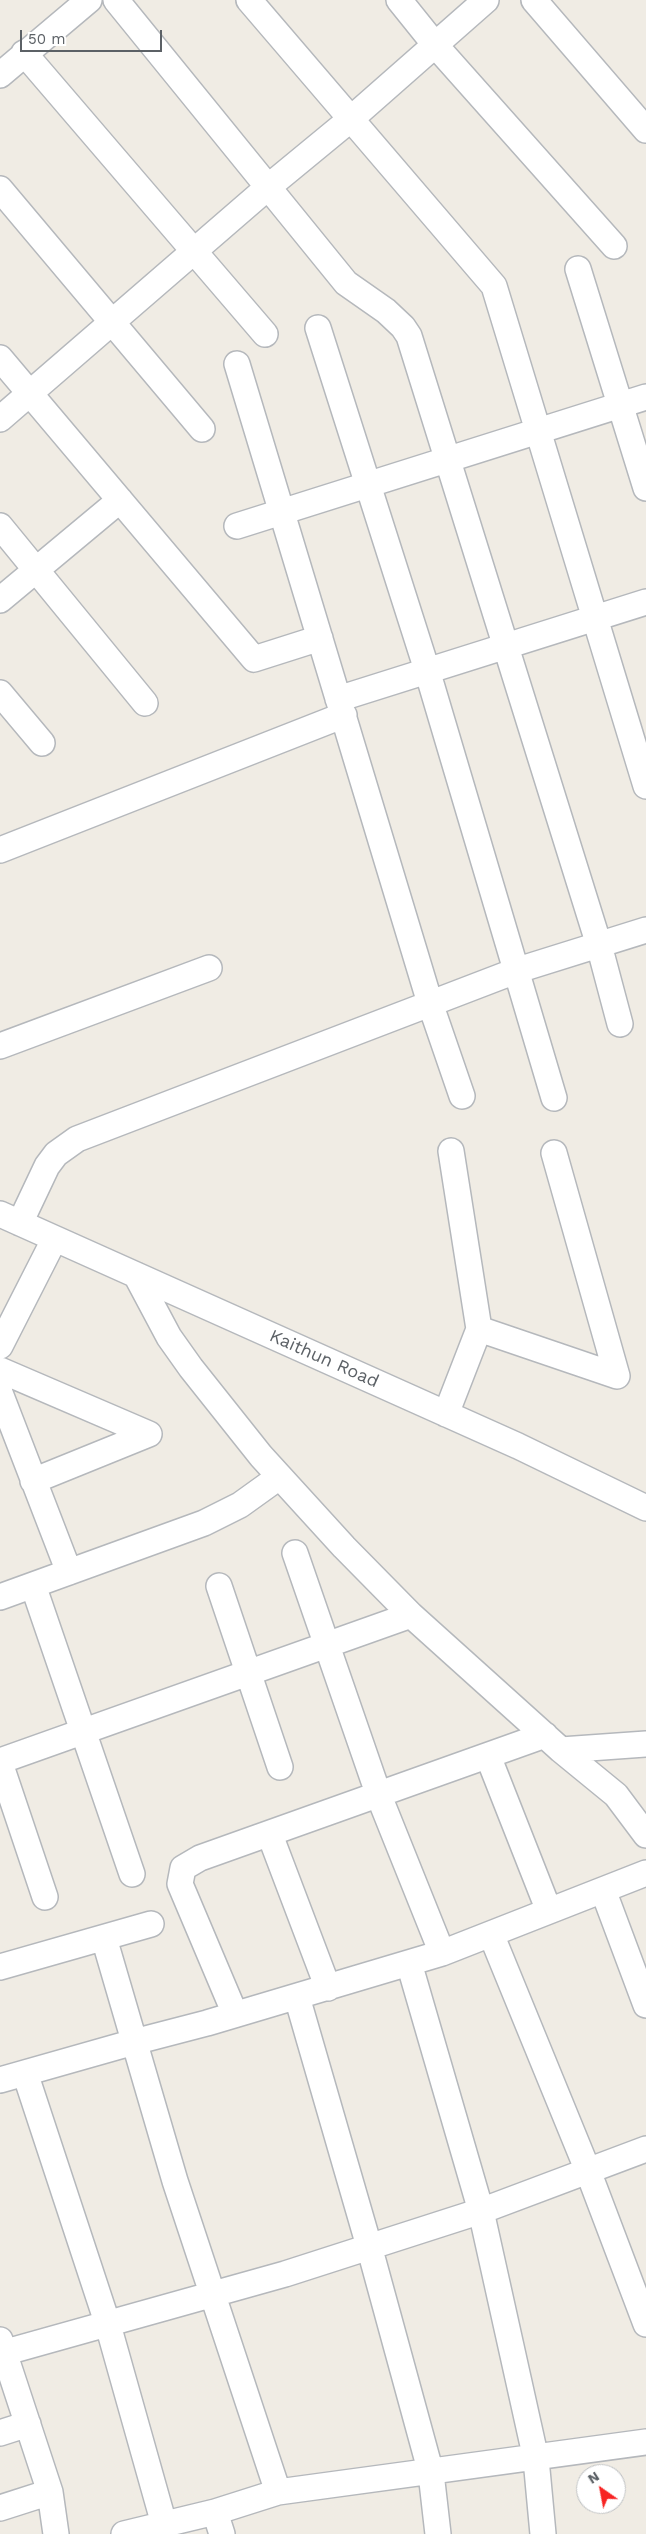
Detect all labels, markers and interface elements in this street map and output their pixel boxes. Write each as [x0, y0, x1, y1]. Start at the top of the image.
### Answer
scale bar [22, 20, 165, 52]
text: 50 m [28, 30, 65, 48]
street label: Kaithun Road [266, 1325, 382, 1393]
north arrow [576, 2464, 626, 2514]
text: N [585, 2468, 602, 2487]

